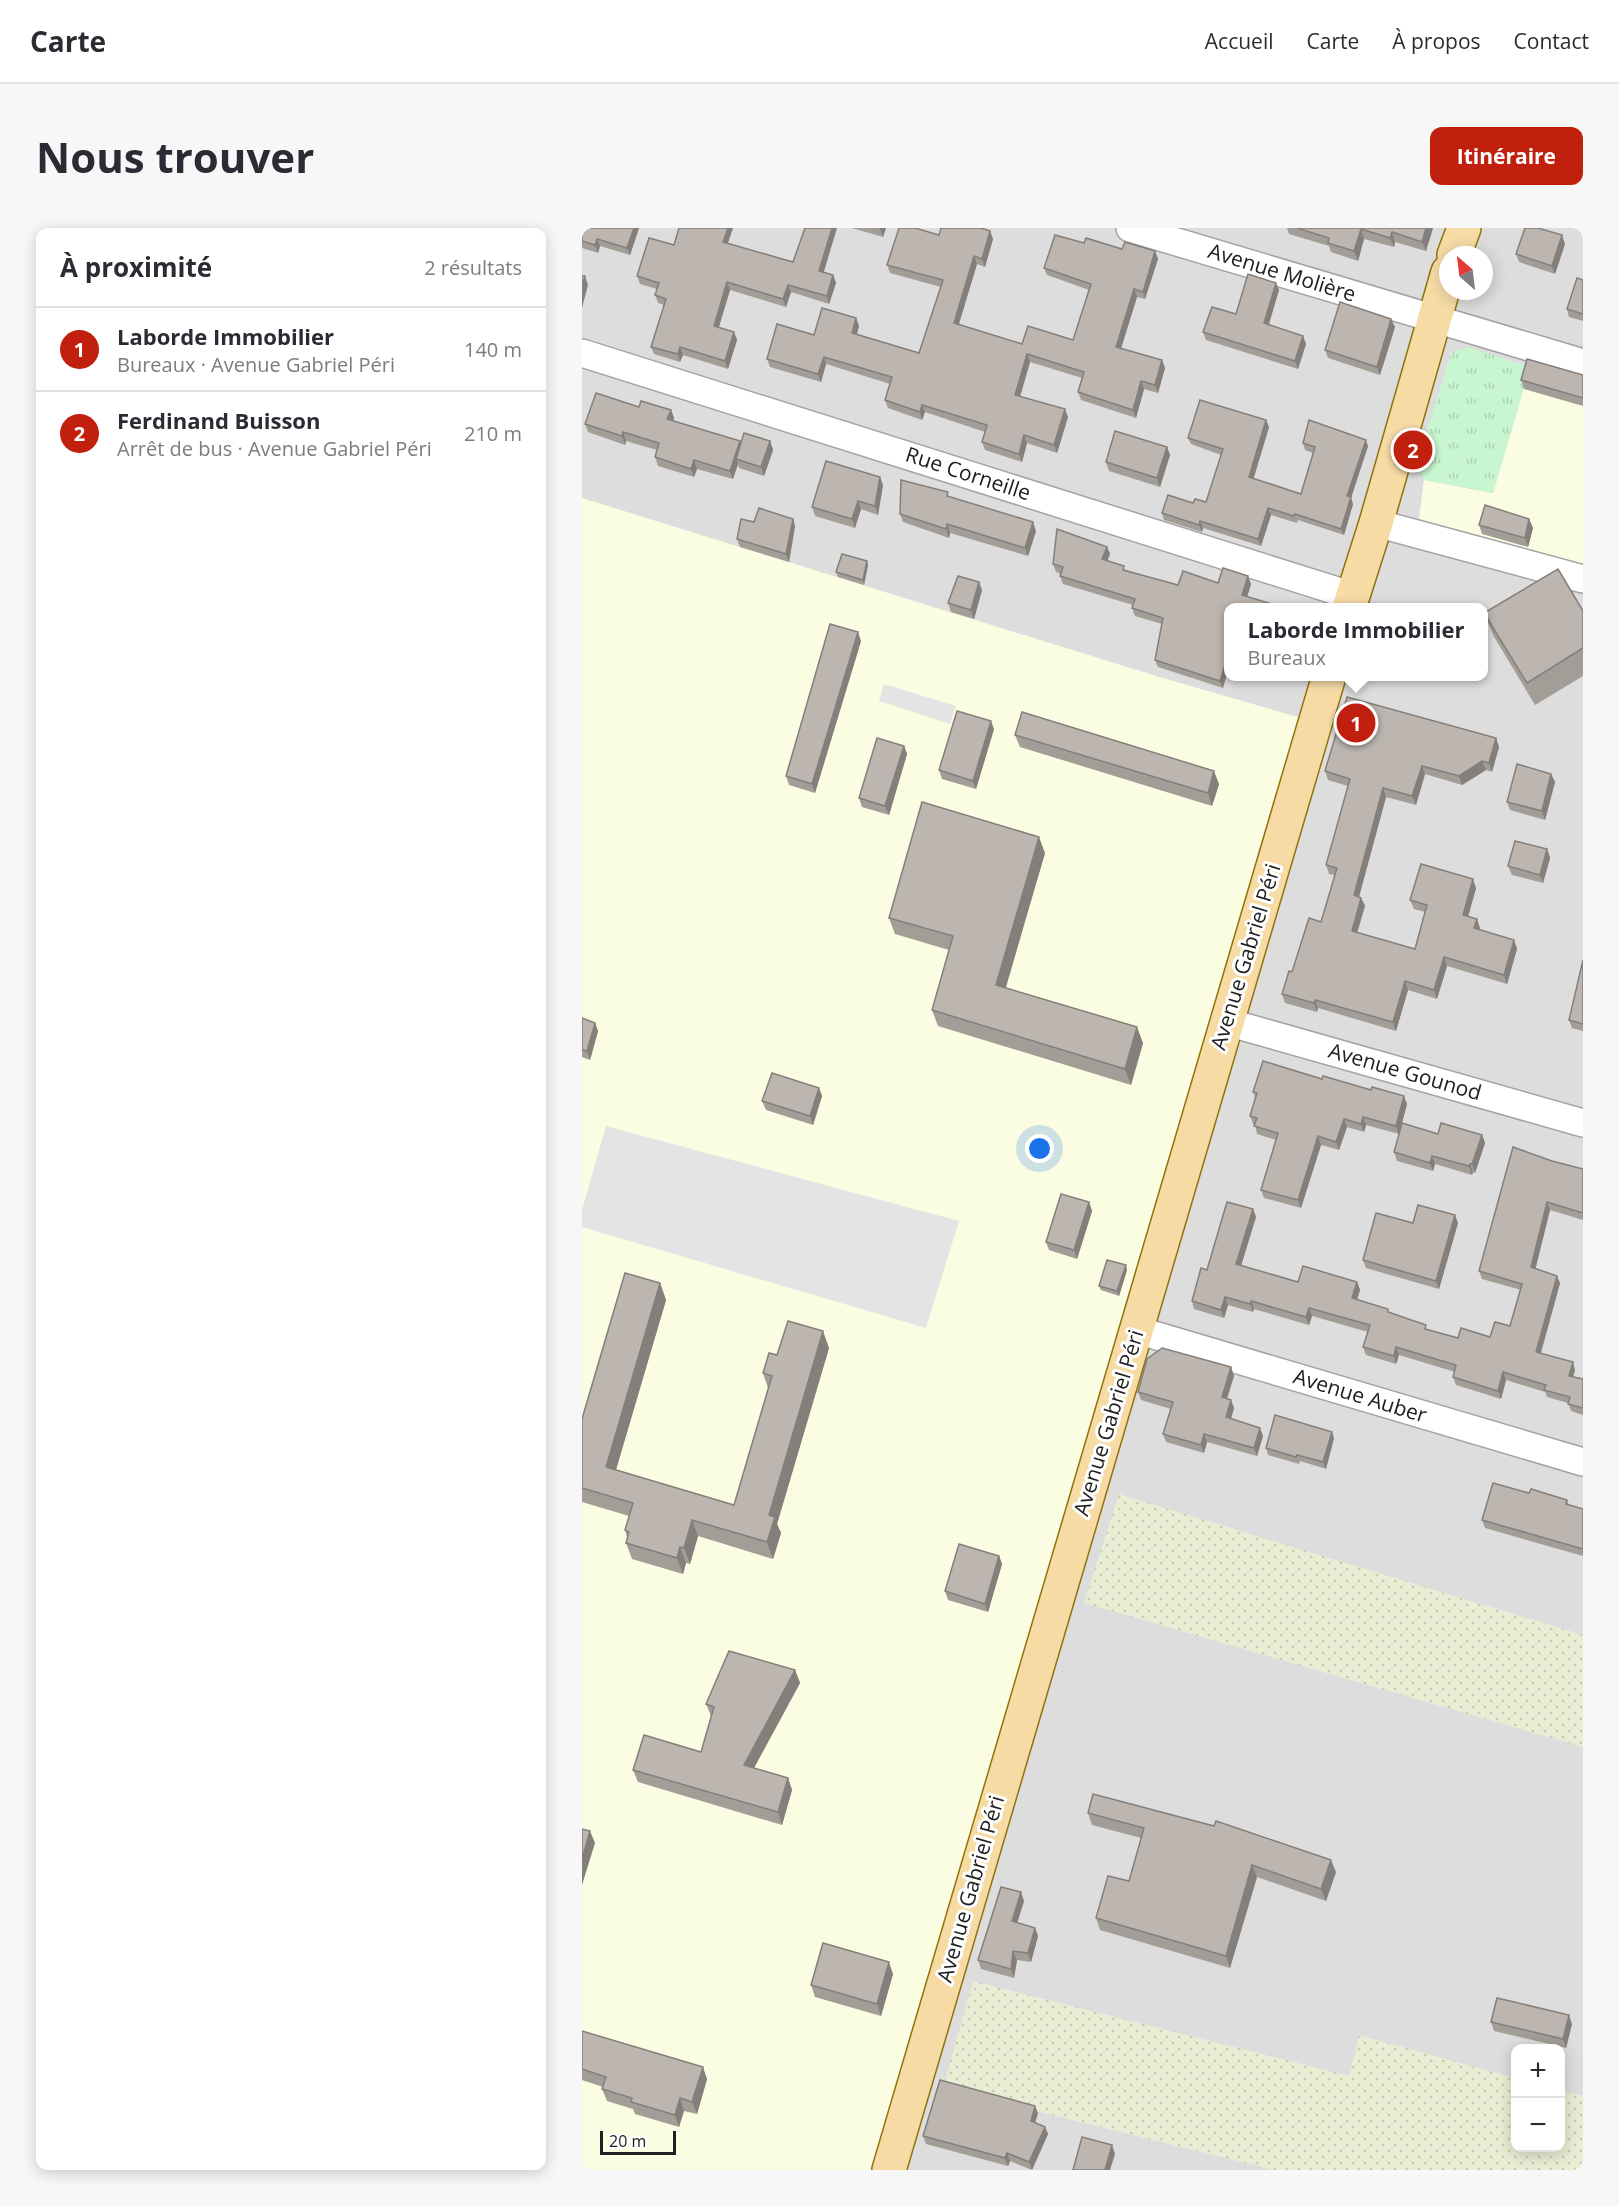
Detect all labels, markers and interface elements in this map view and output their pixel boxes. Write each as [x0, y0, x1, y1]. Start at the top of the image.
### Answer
text: Carte [30, 22, 106, 60]
text: Accueil [1205, 27, 1273, 55]
text: Carte [1306, 27, 1359, 55]
text: À propos [1392, 27, 1481, 55]
text: Contact [1514, 27, 1589, 55]
button: Itinéraire [1430, 127, 1583, 185]
text: Nous trouver [36, 128, 314, 185]
street label: Avenue Molière [1205, 236, 1359, 308]
north arrow [1439, 246, 1493, 300]
text: À proximité [60, 249, 212, 285]
text: 2 résultats [424, 254, 522, 281]
text: Laborde Immobilier [117, 321, 334, 351]
text: 1 [74, 336, 85, 363]
text: 140 m [464, 336, 522, 363]
text: Bureaux · Avenue Gabriel Péri [117, 351, 395, 378]
text: Ferdinand Buisson [117, 405, 320, 435]
text: 2 [74, 420, 85, 447]
text: 210 m [464, 420, 522, 447]
pin: 2 [1394, 428, 1432, 472]
text: Arrêt de bus · Avenue Gabriel Péri [117, 435, 432, 462]
street label: Rue Corneille [902, 440, 1034, 506]
popup [1224, 603, 1488, 681]
text: Laborde Immobilier [1247, 614, 1465, 644]
text: Bureaux [1247, 644, 1326, 671]
pin: 1 [1336, 700, 1376, 746]
street label: Avenue Gabriel Péri [1203, 860, 1287, 1053]
street label: Avenue Gounod [1326, 1036, 1485, 1106]
your location [1025, 1134, 1054, 1163]
street label: Avenue Gabriel Péri [1066, 1326, 1150, 1519]
street label: Avenue Auber [1290, 1361, 1431, 1429]
street label: Avenue Gabriel Péri [930, 1792, 1010, 1985]
map controls [1511, 2044, 1565, 2152]
button: + [1511, 2044, 1565, 2098]
button: − [1511, 2098, 1565, 2152]
scale bar [600, 2128, 676, 2156]
text: 20 m [609, 2130, 646, 2152]

